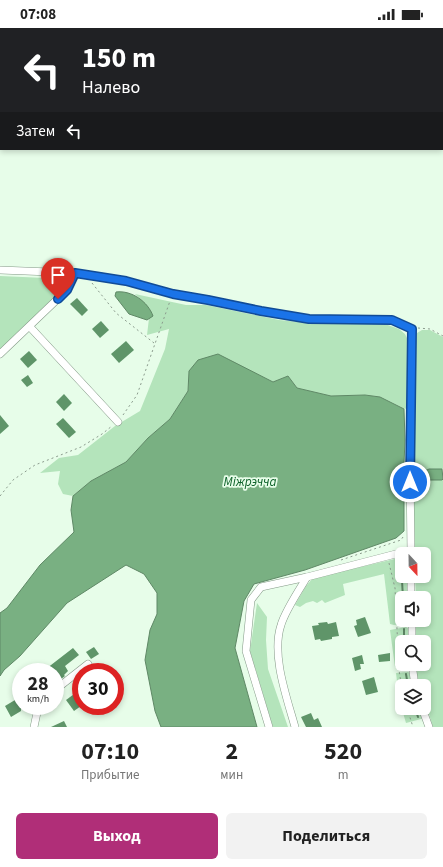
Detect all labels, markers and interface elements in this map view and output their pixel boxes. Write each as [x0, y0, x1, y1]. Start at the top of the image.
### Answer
text: 07:08 [20, 4, 56, 25]
text: 150 m [82, 38, 156, 78]
icon: left [16, 44, 68, 96]
text: Налево [82, 75, 140, 100]
icon: left [63, 120, 85, 142]
text: Затем [16, 121, 55, 142]
pin [41, 258, 75, 299]
icon: arrive [47, 264, 69, 286]
position arrow [389, 461, 431, 503]
water label: Міжрэчча [224, 473, 276, 491]
north arrow [395, 547, 431, 583]
map controls [395, 547, 431, 715]
button: sound [395, 591, 431, 627]
button: search [395, 635, 431, 671]
speed limit sign: 30 [72, 663, 124, 715]
text: 28 [27, 670, 49, 698]
button: layers [395, 679, 431, 715]
text: km/h [27, 692, 49, 706]
text: 07:10 [81, 734, 139, 769]
text: 2 [225, 734, 238, 769]
text: 520 [324, 734, 362, 769]
text: Прибытие [81, 766, 139, 784]
text: мин [220, 766, 243, 784]
text: m [338, 766, 348, 784]
button: Выход [16, 813, 218, 859]
button: Поделиться [226, 813, 427, 859]

